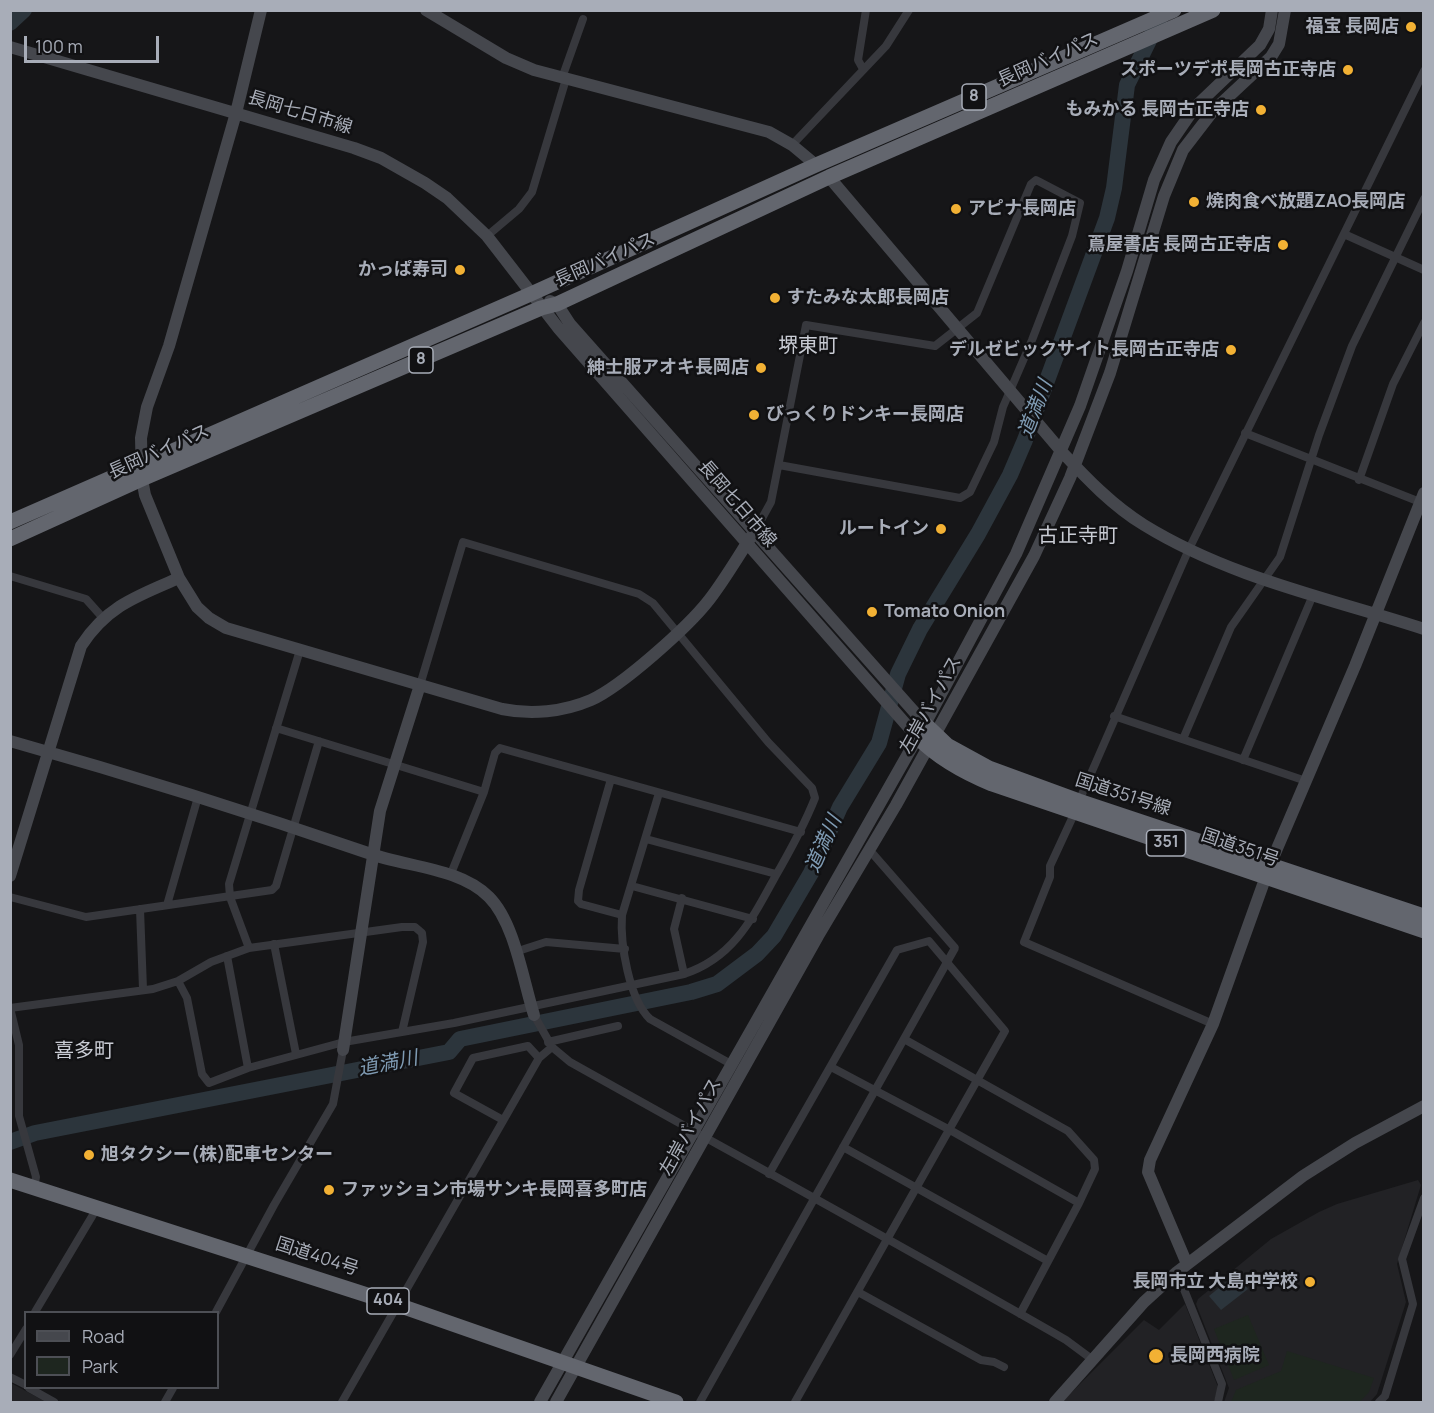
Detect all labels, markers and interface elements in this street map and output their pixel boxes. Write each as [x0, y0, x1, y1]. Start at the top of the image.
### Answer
place label: 福宝 長岡店 [1305, 16, 1399, 38]
marker: 福宝 長岡店 [1404, 20, 1418, 34]
scale bar [27, 24, 162, 62]
street label: 長岡バイパス [994, 28, 1102, 92]
text: 100 m [35, 34, 83, 58]
place label: スポーツデポ長岡古正寺店 [1120, 59, 1336, 81]
marker: スポーツデポ長岡古正寺店 [1341, 63, 1355, 77]
road number: 8 [962, 84, 986, 110]
street label: 長岡七日市線 [245, 87, 355, 139]
place label: もみかる 長岡古正寺店 [1065, 99, 1249, 121]
marker: もみかる 長岡古正寺店 [1254, 103, 1268, 117]
place label: 焼肉食べ放題ZAO長岡店 [1206, 191, 1405, 213]
marker: 焼肉食べ放題ZAO長岡店 [1187, 195, 1201, 209]
place label: アピナ長岡店 [968, 198, 1076, 220]
marker: アピナ長岡店 [949, 202, 963, 216]
street label: 長岡バイパス [551, 228, 659, 292]
place label: 蔦屋書店 長岡古正寺店 [1087, 234, 1271, 256]
marker: 蔦屋書店 長岡古正寺店 [1276, 238, 1290, 252]
place label: かっぱ寿司 [358, 259, 448, 281]
marker: かっぱ寿司 [453, 263, 467, 277]
place label: すたみな太郎長岡店 [787, 287, 949, 309]
marker: すたみな太郎長岡店 [768, 291, 782, 305]
district label: 堺東町 [778, 334, 838, 358]
place label: デルゼビックサイト長岡古正寺店 [949, 339, 1219, 361]
marker: デルゼビックサイト長岡古正寺店 [1224, 343, 1238, 357]
road number: 8 [409, 347, 433, 373]
place label: 紳士服アオキ長岡店 [587, 357, 749, 379]
marker: 紳士服アオキ長岡店 [754, 361, 768, 375]
water label: 道満川 [1014, 377, 1058, 441]
place label: びっくりドンキー長岡店 [766, 404, 964, 426]
marker: びっくりドンキー長岡店 [747, 408, 761, 422]
street label: 長岡バイパス [105, 420, 213, 484]
street label: 長岡七日市線 [693, 456, 781, 552]
place label: ルートイン [839, 518, 929, 540]
marker: ルートイン [934, 522, 948, 536]
district label: 古正寺町 [1038, 524, 1118, 548]
place label: Tomato Onion [884, 601, 1005, 623]
marker: Tomato Onion [865, 605, 879, 619]
street label: 左岸バイパス [895, 653, 967, 757]
street label: 国道351号線 [1072, 769, 1174, 821]
water label: 道満川 [801, 812, 847, 876]
street label: 国道351号 [1198, 825, 1282, 871]
road number: 351 [1146, 830, 1186, 856]
district label: 喜多町 [54, 1039, 114, 1063]
water label: 道満川 [356, 1046, 420, 1082]
street label: 左岸バイパス [655, 1075, 727, 1179]
place label: 旭タクシー(株)配車センター [101, 1144, 333, 1166]
marker: 旭タクシー(株)配車センター [82, 1148, 96, 1162]
place label: ファッション市場サンキ長岡喜多町店 [341, 1179, 647, 1201]
marker: ファッション市場サンキ長岡喜多町店 [322, 1183, 336, 1197]
street label: 国道404号 [273, 1233, 361, 1281]
place label: 長岡市立 大島中学校 [1132, 1271, 1298, 1293]
marker: 長岡市立 大島中学校 [1303, 1275, 1317, 1289]
road number: 404 [367, 1288, 409, 1314]
legend [24, 1311, 219, 1389]
text: Road [82, 1324, 125, 1348]
place label: 長岡西病院 [1170, 1345, 1260, 1367]
marker: 長岡西病院 [1147, 1347, 1165, 1365]
text: Park [82, 1354, 118, 1378]

